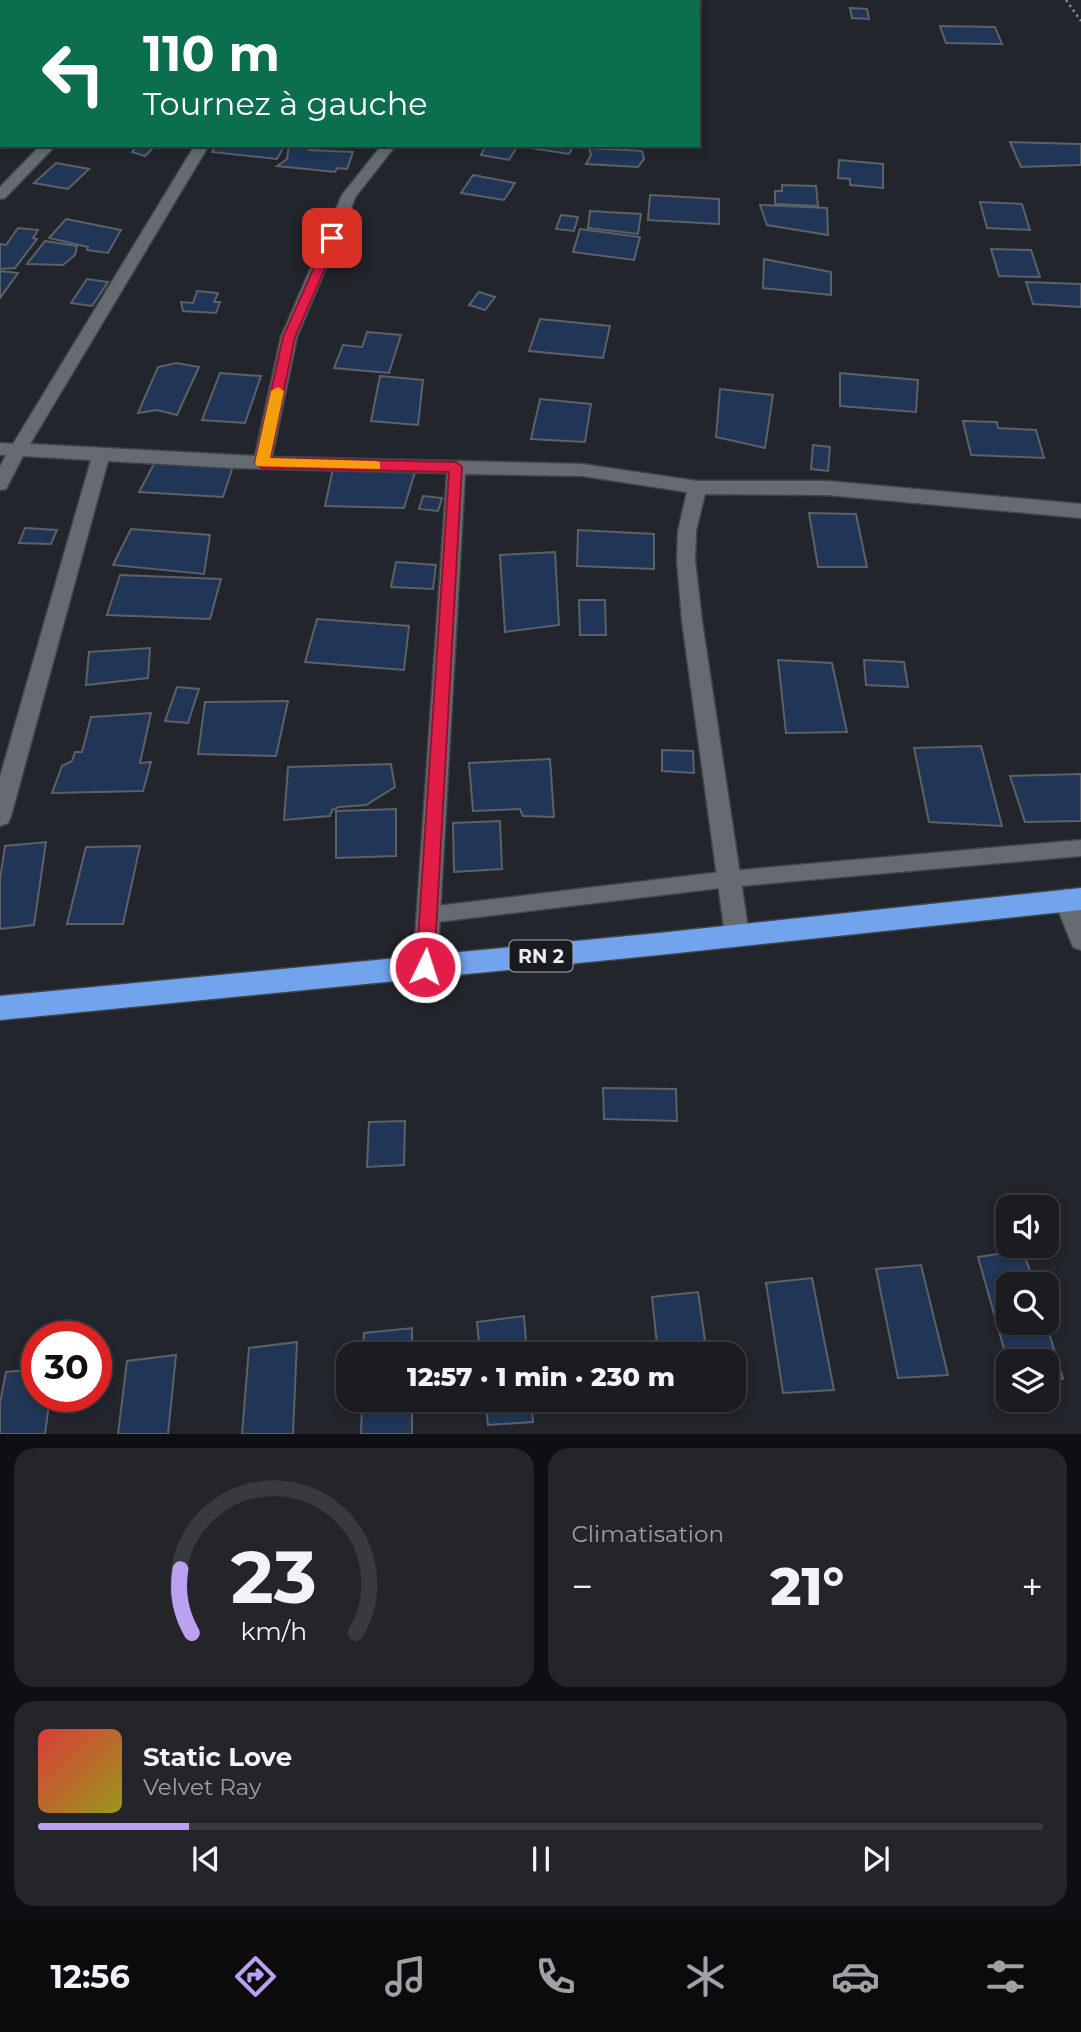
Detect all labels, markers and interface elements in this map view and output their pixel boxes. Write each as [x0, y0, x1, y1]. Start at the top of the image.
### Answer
text: 110 m [143, 24, 280, 83]
icon: left [28, 28, 119, 119]
text: Tournez à gauche [143, 84, 428, 123]
pin [302, 208, 362, 268]
icon: arrive [313, 219, 351, 257]
position arrow [388, 930, 462, 1004]
road number: RN 2 [510, 940, 572, 972]
map controls [996, 1195, 1059, 1412]
button: sound [996, 1195, 1059, 1258]
button: search [996, 1272, 1059, 1335]
speed limit sign: 30 [21, 1321, 112, 1412]
button: layers [996, 1349, 1059, 1412]
text: 12:57 · 1 min · 230 m [407, 1361, 675, 1393]
text: Climatisation [572, 1520, 724, 1548]
text: 23 [231, 1534, 317, 1622]
text: 21° [770, 1555, 844, 1618]
text: − [572, 1563, 593, 1610]
text: + [1021, 1563, 1043, 1610]
text: km/h [240, 1616, 307, 1646]
text: Static Love [143, 1741, 292, 1773]
text: Velvet Ray [143, 1773, 261, 1801]
icon: previous [187, 1840, 225, 1878]
icon: pause [522, 1840, 560, 1878]
icon: next [857, 1840, 895, 1878]
icon: directions [231, 1952, 280, 2001]
icon: music [381, 1952, 430, 2001]
icon: phone [531, 1952, 580, 2001]
icon: climate [681, 1952, 730, 2001]
icon: car [831, 1952, 880, 2001]
icon: filters [981, 1952, 1030, 2001]
text: 12:56 [51, 1957, 130, 1996]

